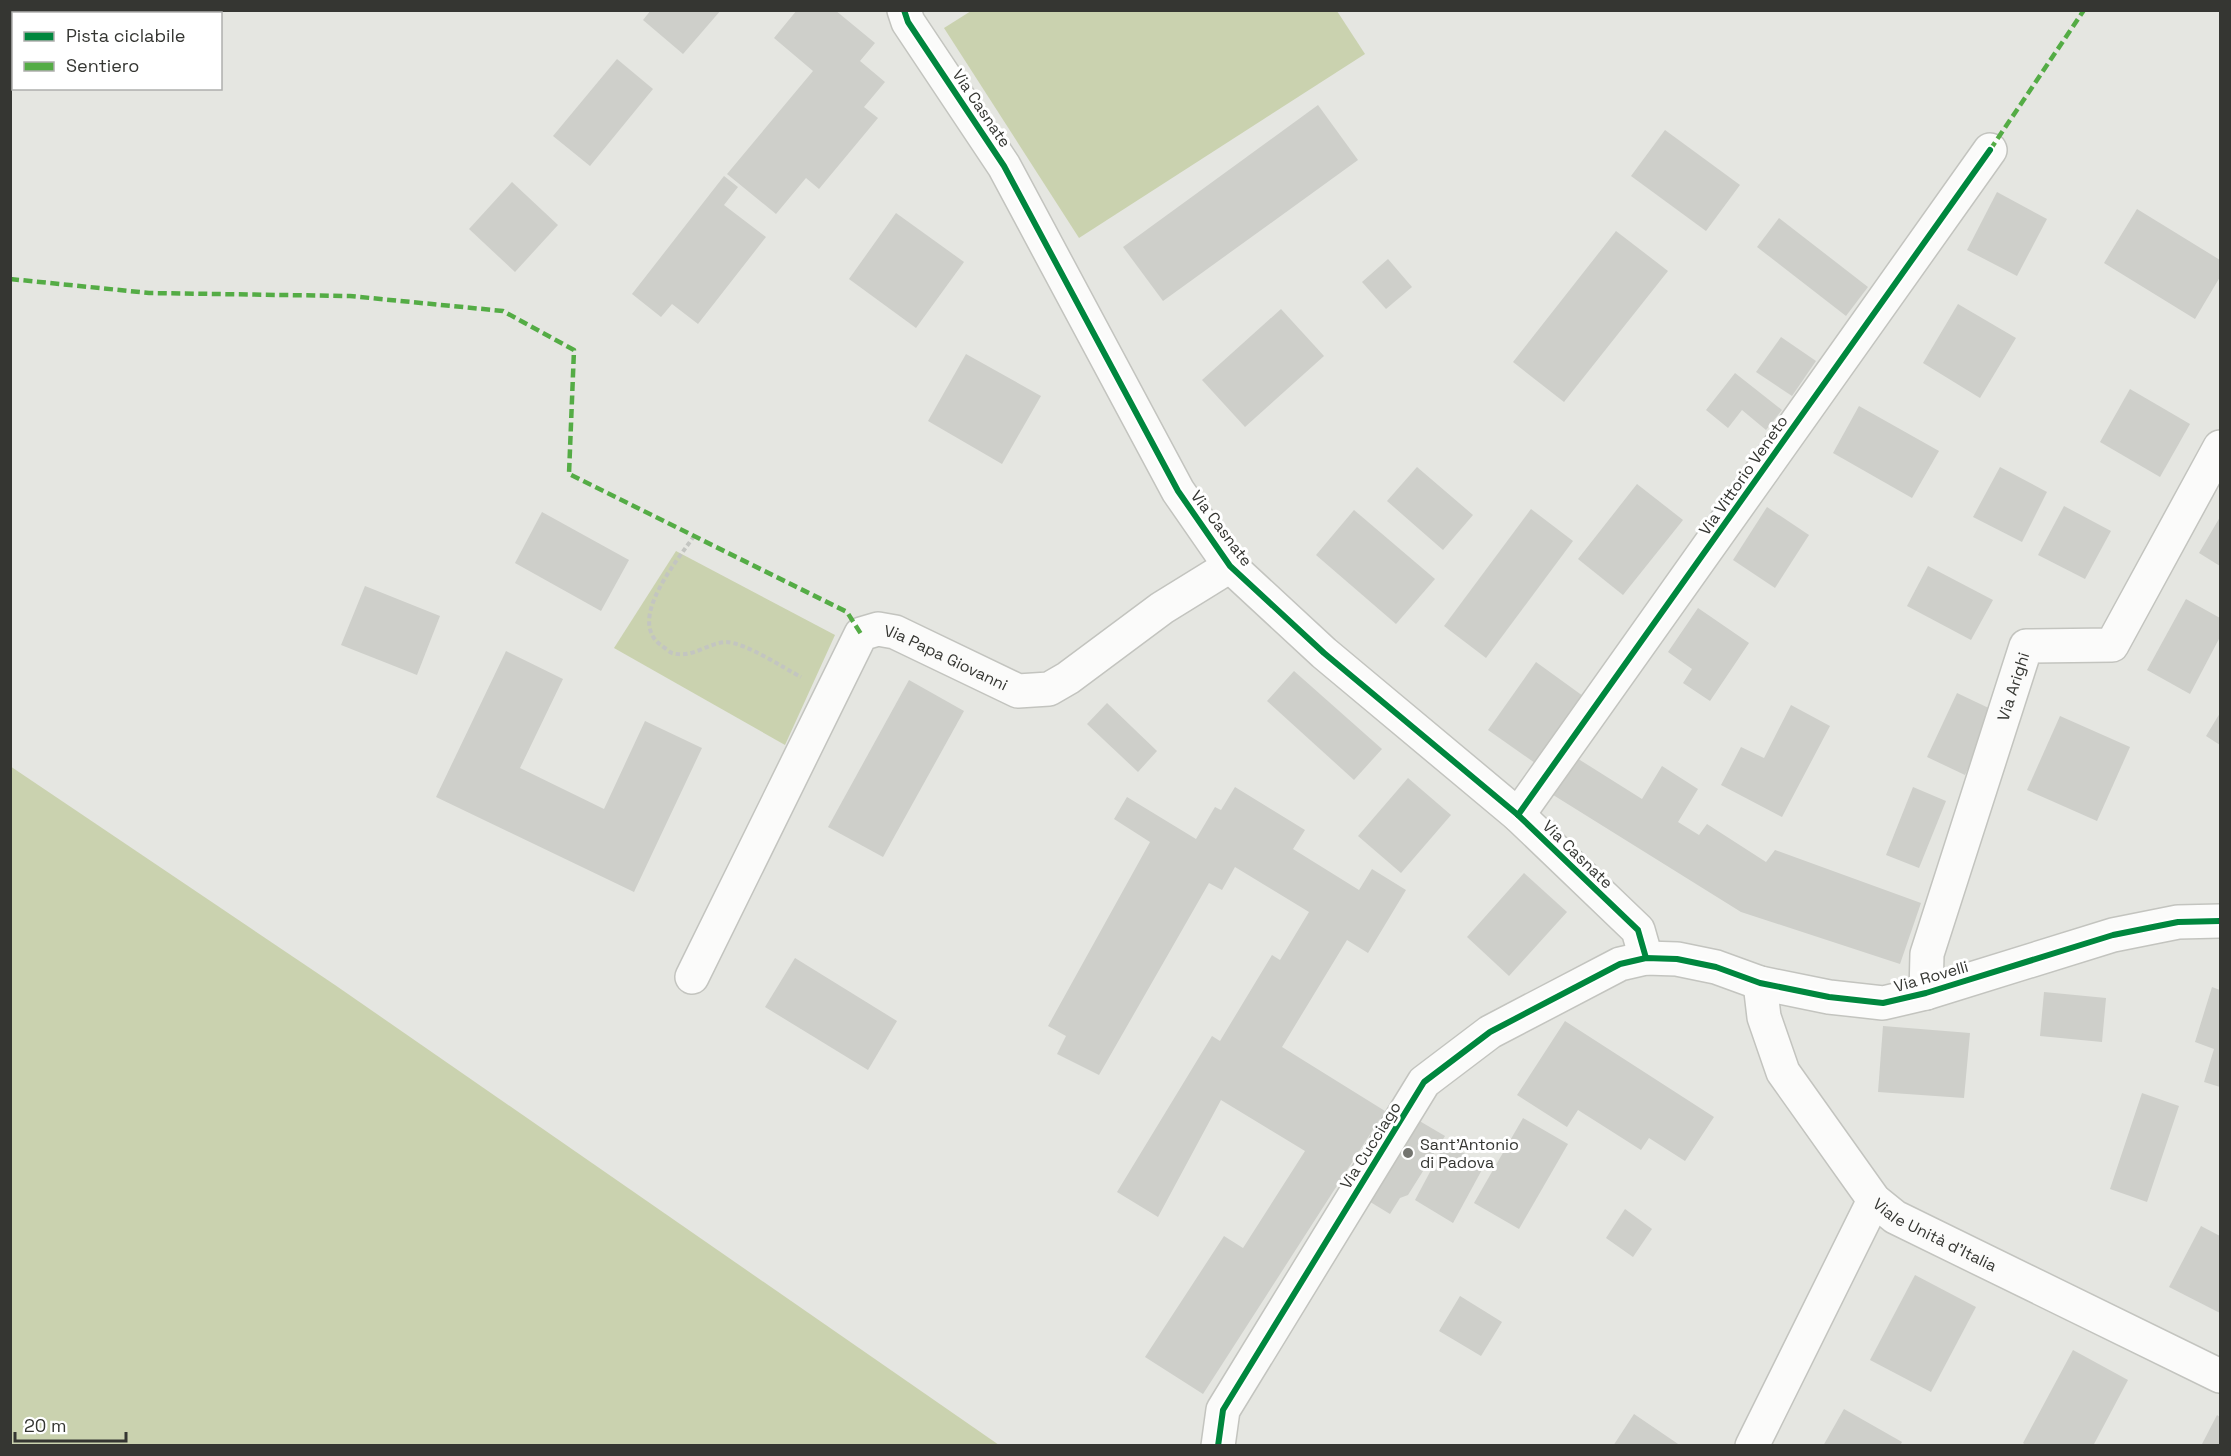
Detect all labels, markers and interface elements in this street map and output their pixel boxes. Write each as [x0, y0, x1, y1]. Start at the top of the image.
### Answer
legend [12, 12, 222, 90]
text: Pista ciclabile [66, 24, 185, 47]
text: Sentiero [66, 54, 139, 77]
street label: Via Casnate [948, 65, 1015, 151]
street label: Via Vittorio Veneto [1694, 411, 1793, 539]
street label: Via Casnate [1186, 486, 1257, 571]
street label: Via Papa Giovanni [883, 620, 1011, 696]
street label: Via Arighi [1993, 650, 2034, 724]
street label: Via Casnate [1538, 816, 1617, 893]
street label: Via Rovelli [1892, 956, 1971, 997]
street label: Via Cucciago [1335, 1098, 1406, 1193]
place label: Sant'Antonio di Padova [1420, 1134, 1519, 1173]
marker: Sant'Antonio di Padova [1401, 1146, 1415, 1160]
street label: Viale Unità d'Italia [1868, 1193, 2000, 1276]
scale bar [15, 1405, 126, 1443]
text: 20 m [24, 1414, 67, 1437]

